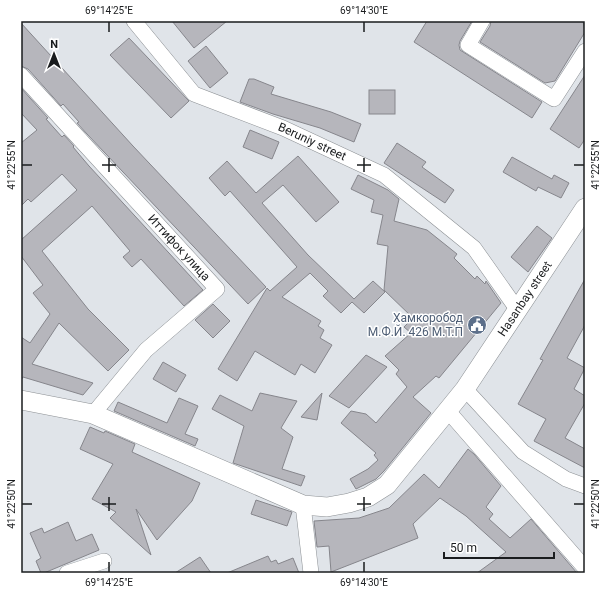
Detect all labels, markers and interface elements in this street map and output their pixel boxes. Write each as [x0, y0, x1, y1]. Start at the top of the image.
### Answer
text: 69°14'25"E [85, 5, 133, 16]
text: 69°14'30"E [340, 5, 388, 16]
north arrow [34, 34, 74, 74]
text: N [50, 38, 58, 51]
street label: Beruniy street [276, 120, 349, 163]
text: 41°22'55"N [6, 140, 17, 190]
text: 41°22'55"N [590, 140, 601, 190]
street label: Иттифок улица [145, 211, 213, 284]
street label: Hasanbay street [495, 259, 555, 339]
place label: Хамкоробод М.Ф.Й. 426 М.Т.П [368, 311, 463, 339]
public building icon: Хамкоробод М.Ф.Й. 426 М.Т.П [466, 314, 488, 336]
text: 41°22'50"N [6, 479, 17, 529]
text: 41°22'50"N [590, 479, 601, 529]
scale bar [444, 534, 554, 560]
text: 50 m [450, 541, 477, 555]
text: 69°14'25"E [85, 577, 133, 588]
text: 69°14'30"E [340, 577, 388, 588]

